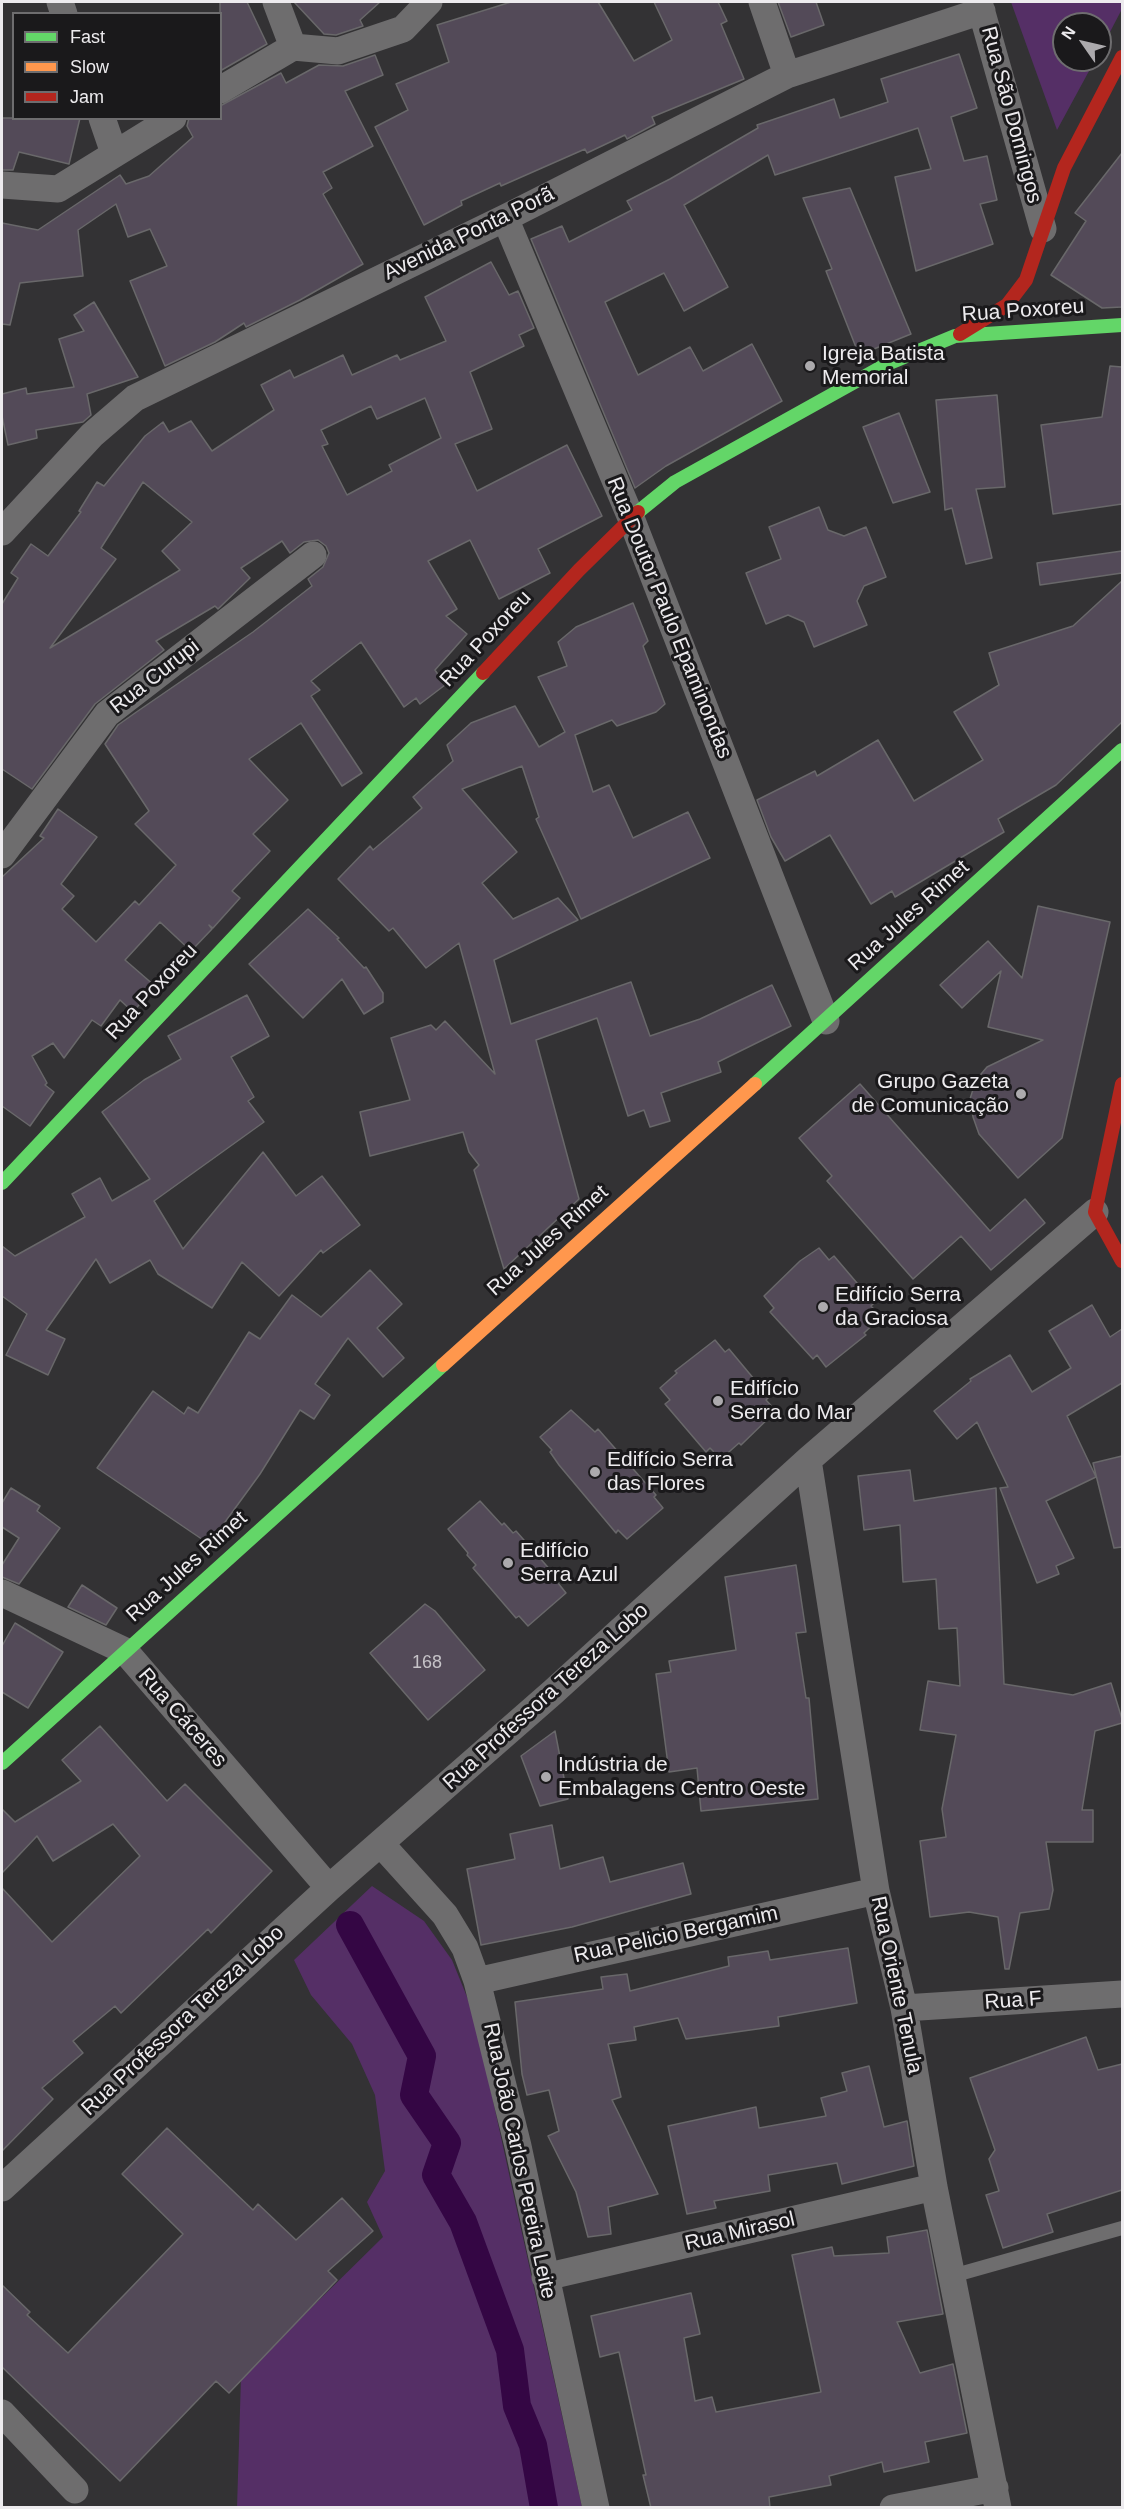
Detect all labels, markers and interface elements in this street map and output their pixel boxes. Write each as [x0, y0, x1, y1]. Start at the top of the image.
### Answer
legend [12, 12, 222, 120]
north arrow [1052, 12, 1112, 72]
text: N [1058, 23, 1079, 42]
street label: Rua São Domingos [975, 24, 1047, 206]
text: Fast [70, 27, 105, 47]
text: Slow [70, 57, 109, 77]
text: Jam [70, 87, 104, 107]
street label: Avenida Ponta Porã [380, 182, 558, 286]
street label: Rua Poxoreu [961, 294, 1085, 328]
place label: Igreja Batista Memorial [822, 341, 945, 391]
marker: Igreja Batista Memorial [803, 359, 817, 373]
street label: Rua Doutor Paulo Epaminondas [601, 474, 737, 762]
street label: Rua Poxoreu [435, 586, 537, 692]
street label: Rua Curupi [105, 634, 205, 720]
street label: Rua Jules Rimet [843, 855, 975, 977]
street label: Rua Poxoreu [101, 939, 203, 1045]
place label: Grupo Gazeta de Comunicação [851, 1069, 1009, 1119]
marker: Grupo Gazeta de Comunicação [1014, 1087, 1028, 1101]
street label: Rua Jules Rimet [482, 1180, 614, 1302]
place label: Edifício Serra da Graciosa [835, 1282, 961, 1332]
marker: Edifício Serra da Graciosa [816, 1300, 830, 1314]
place label: Edifício Serra do Mar [730, 1376, 853, 1426]
marker: Edifício Serra do Mar [711, 1394, 725, 1408]
place label: Edifício Serra das Flores [607, 1447, 733, 1497]
marker: Edifício Serra das Flores [588, 1465, 602, 1479]
street label: Rua Jules Rimet [121, 1506, 253, 1628]
place label: Edifício Serra Azul [520, 1538, 618, 1588]
marker: Edifício Serra Azul [501, 1556, 515, 1570]
street label: Rua Professora Tereza Lobo [438, 1598, 654, 1796]
house number: 168 [412, 1652, 442, 1674]
street label: Rua Cáceres [132, 1663, 232, 1773]
place label: Indústria de Embalagens Centro Oeste [558, 1752, 805, 1802]
marker: Indústria de Embalagens Centro Oeste [539, 1770, 553, 1784]
street label: Rua Oriente Tenula [865, 1894, 927, 2076]
street label: Rua Pelicio Bergamim [572, 1901, 780, 1969]
street label: Rua Professora Tereza Lobo [77, 1921, 289, 2121]
street label: Rua F [984, 1986, 1042, 2016]
street label: Rua João Carlos Pereira Leite [477, 2021, 561, 2301]
street label: Rua Mirasol [683, 2207, 797, 2257]

